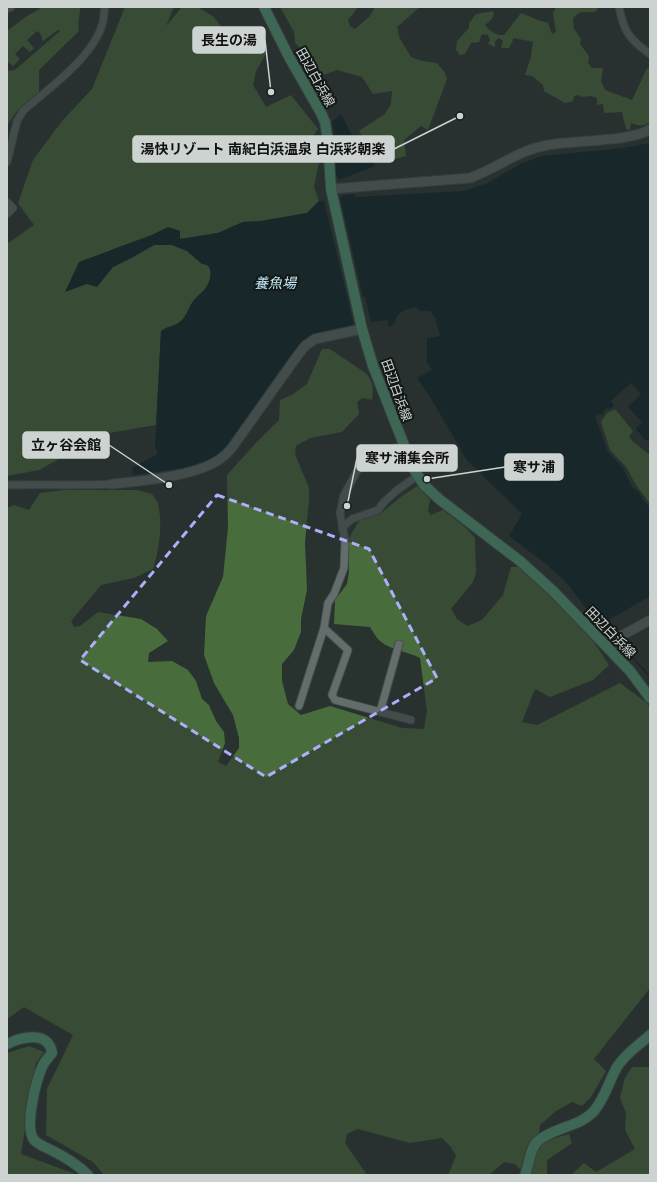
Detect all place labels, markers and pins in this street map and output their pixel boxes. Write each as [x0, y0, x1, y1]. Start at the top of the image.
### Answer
callout: 長生の湯 [193, 27, 265, 53]
callout: 湯快リゾート 南紀白浜温泉 白浜彩朝楽 [133, 136, 394, 162]
callout: 立ヶ谷会館 [23, 432, 109, 458]
callout: 寒サ浦集会所 [357, 445, 457, 471]
callout: 寒サ浦 [505, 454, 563, 480]

